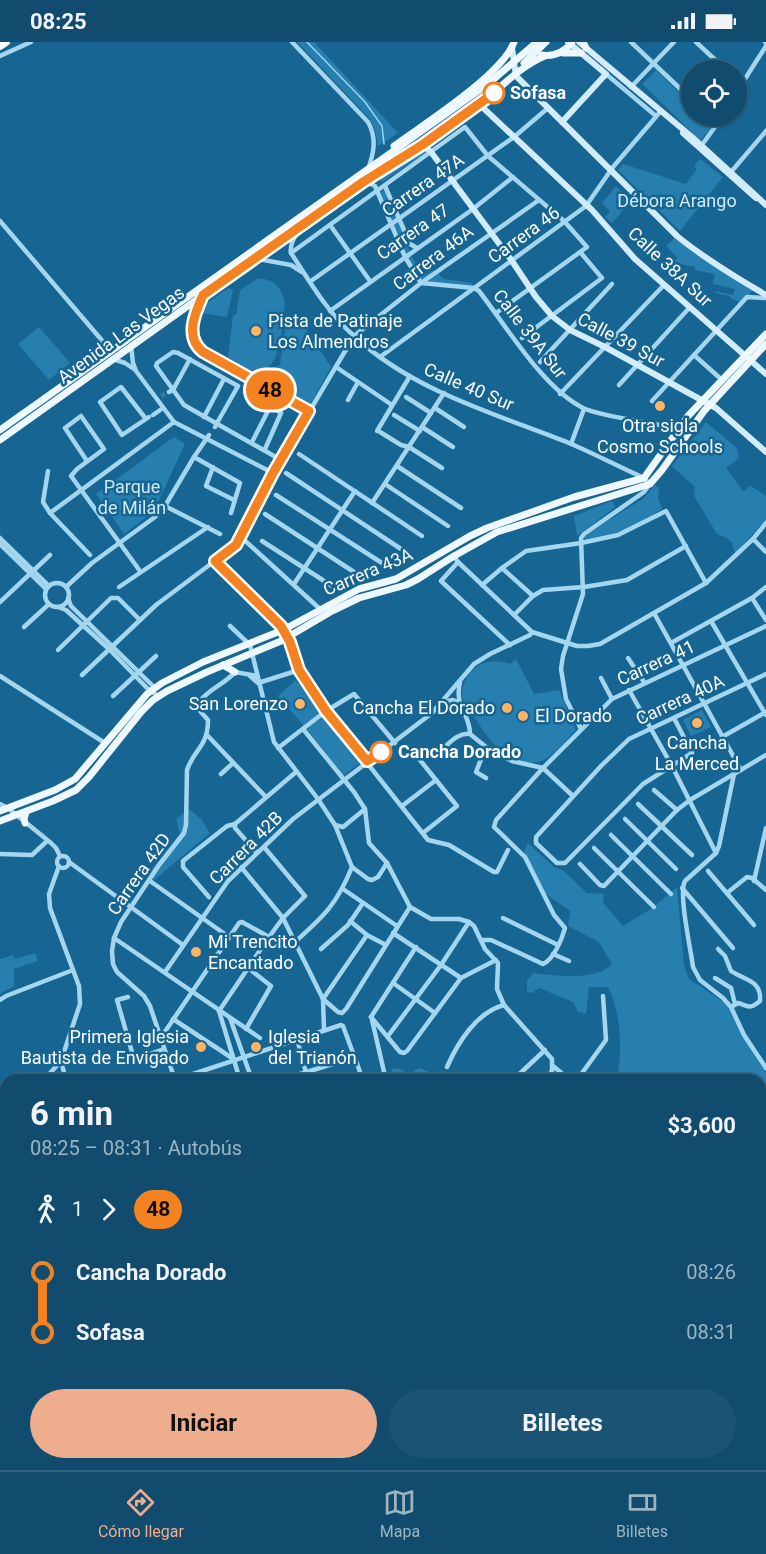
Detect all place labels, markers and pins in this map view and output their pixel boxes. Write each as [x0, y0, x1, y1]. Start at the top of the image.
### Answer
marker: Sofasa [483, 82, 505, 104]
place label: Sofasa [510, 82, 567, 103]
place label: Pista de Patinaje Los Almendros [268, 310, 402, 352]
marker: Pista de Patinaje Los Almendros [249, 324, 263, 338]
marker: Otra sigla Cosmo Schools [653, 399, 667, 413]
place label: Otra sigla Cosmo Schools [597, 415, 723, 457]
place label: San Lorenzo [189, 693, 288, 714]
marker: San Lorenzo [293, 697, 307, 711]
place label: Cancha El Dorado [353, 697, 495, 718]
marker: Cancha El Dorado [500, 701, 514, 715]
place label: El Dorado [535, 705, 612, 726]
marker: El Dorado [516, 709, 530, 723]
marker: Cancha La Merced [690, 716, 704, 730]
place label: Cancha La Merced [655, 732, 739, 774]
marker: Cancha Dorado [370, 741, 392, 763]
place label: Cancha Dorado [398, 741, 521, 762]
place label: Mi Trencito Encantado [208, 931, 297, 973]
marker: Mi Trencito Encantado [189, 945, 203, 959]
place label: Primera Iglesia Bautista de Envigado [21, 1026, 189, 1068]
place label: Iglesia del Trianón [268, 1026, 357, 1068]
marker: Primera Iglesia Bautista de Envigado [194, 1040, 208, 1054]
marker: Iglesia del Trianón [249, 1040, 263, 1054]

